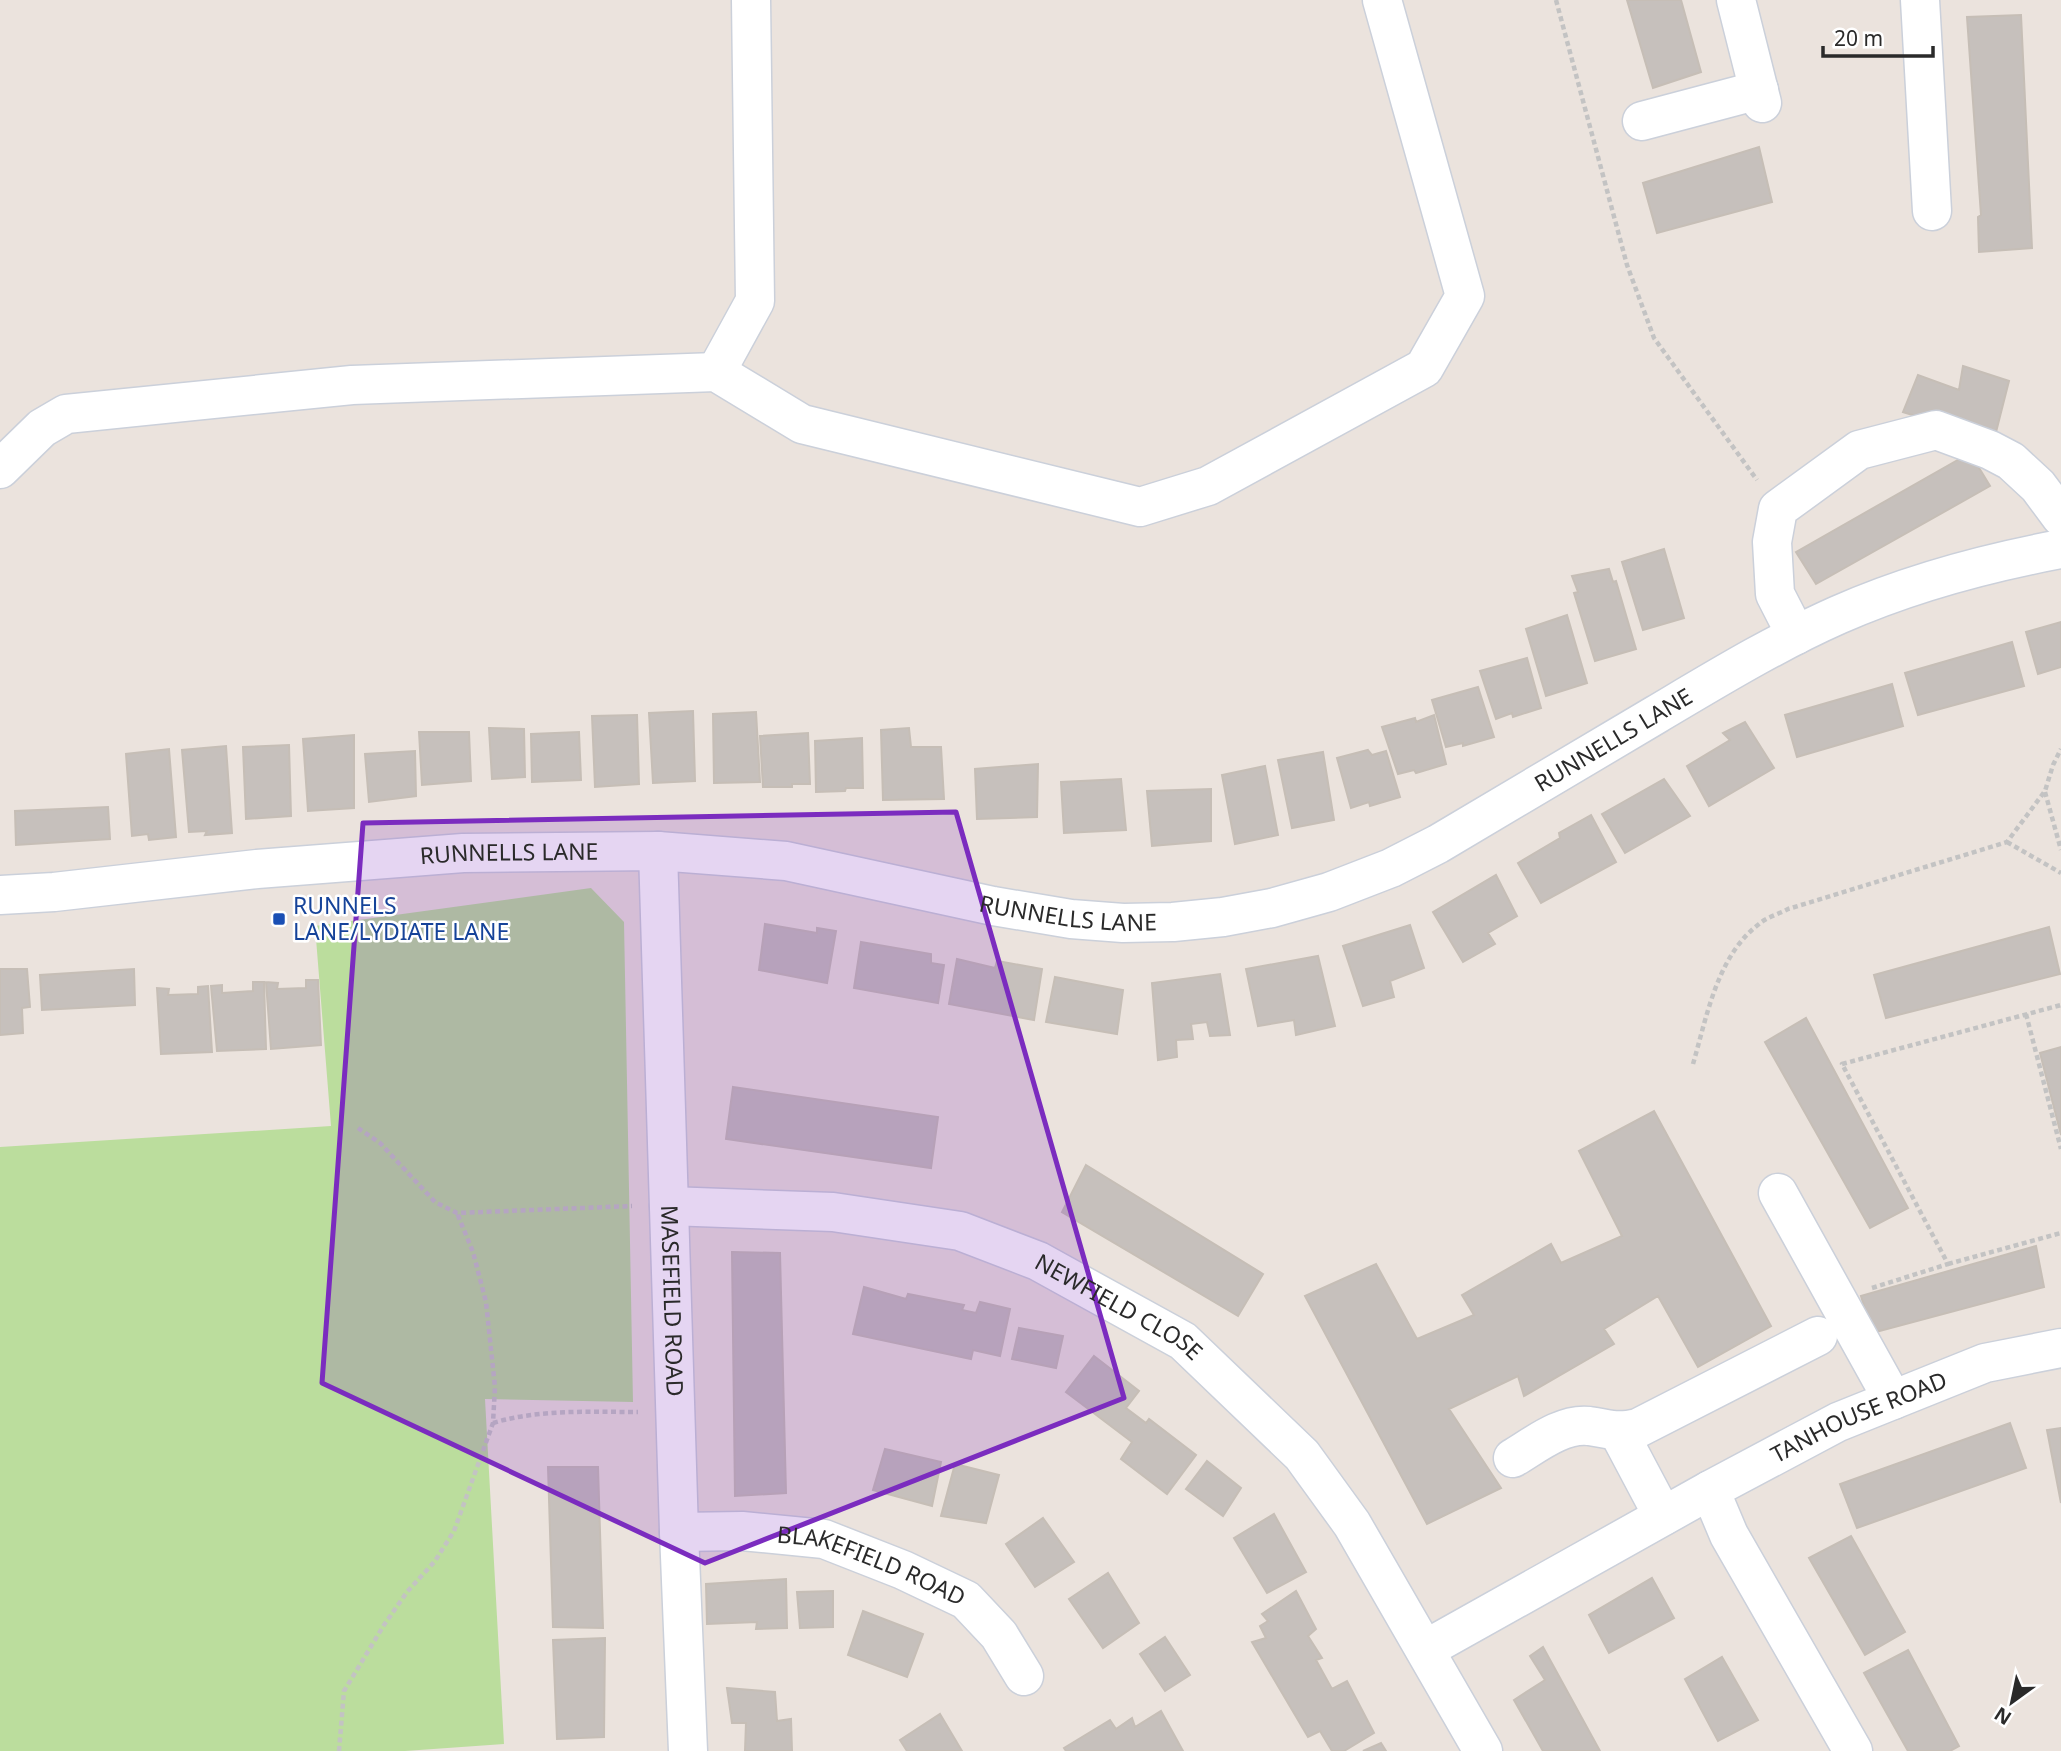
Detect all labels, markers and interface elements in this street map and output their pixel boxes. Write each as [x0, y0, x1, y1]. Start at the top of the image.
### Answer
scale bar [1823, 14, 1933, 58]
text: 20 m [1834, 24, 1883, 52]
street label: RUNNELLS LANE [1528, 680, 1698, 799]
street label: RUNNELLS LANE [418, 835, 598, 871]
street label: RUNNELLS LANE [977, 887, 1157, 938]
place label: RUNNELS LANE/LYDIATE LANE [293, 889, 509, 947]
marker: RUNNELS LANE/LYDIATE LANE [271, 911, 287, 927]
street label: MASEFIELD ROAD [654, 1204, 692, 1397]
street label: NEWFIELD CLOSE [1030, 1245, 1210, 1367]
street label: TANHOUSE ROAD [1765, 1363, 1951, 1470]
street label: BLAKEFIELD ROAD [776, 1518, 971, 1613]
north arrow [1977, 1667, 2047, 1737]
text: N [1989, 1701, 2016, 1731]

